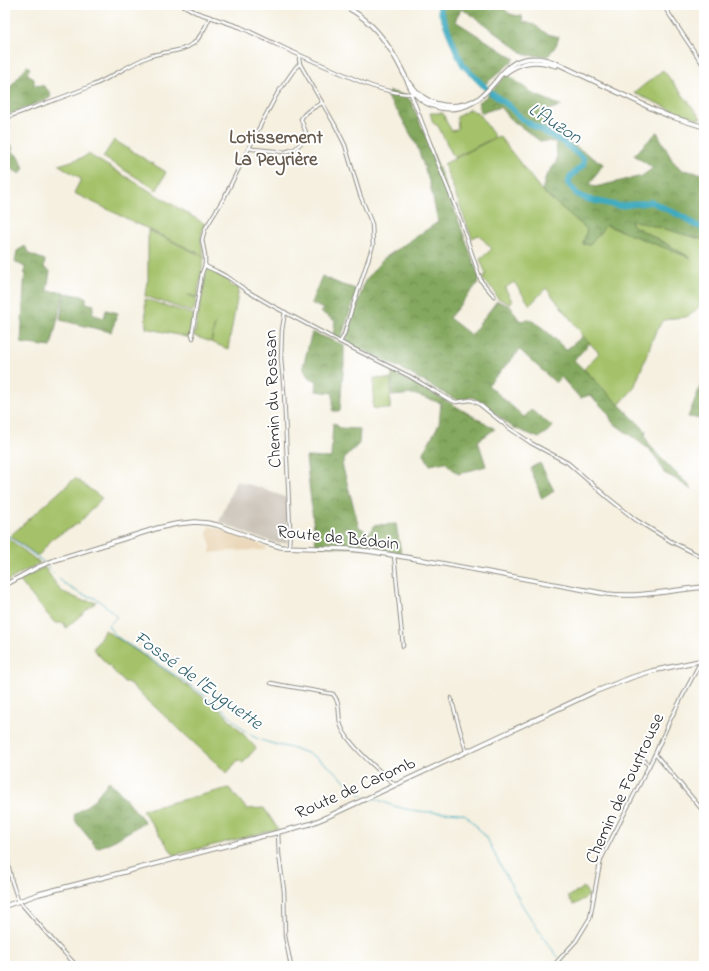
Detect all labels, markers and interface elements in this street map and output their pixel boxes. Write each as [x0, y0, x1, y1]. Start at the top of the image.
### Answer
water label: L'Auzon [523, 97, 587, 152]
district label: Lotissement La Peyrière [229, 125, 323, 176]
street label: Chemin du Rossan [259, 329, 289, 468]
street label: Route de Bédoin [275, 520, 400, 558]
water label: Fossé de l'Eyguette [127, 625, 269, 739]
street label: Chemin de Fourtrouse [579, 708, 673, 868]
street label: Route de Caromb [292, 751, 420, 827]

